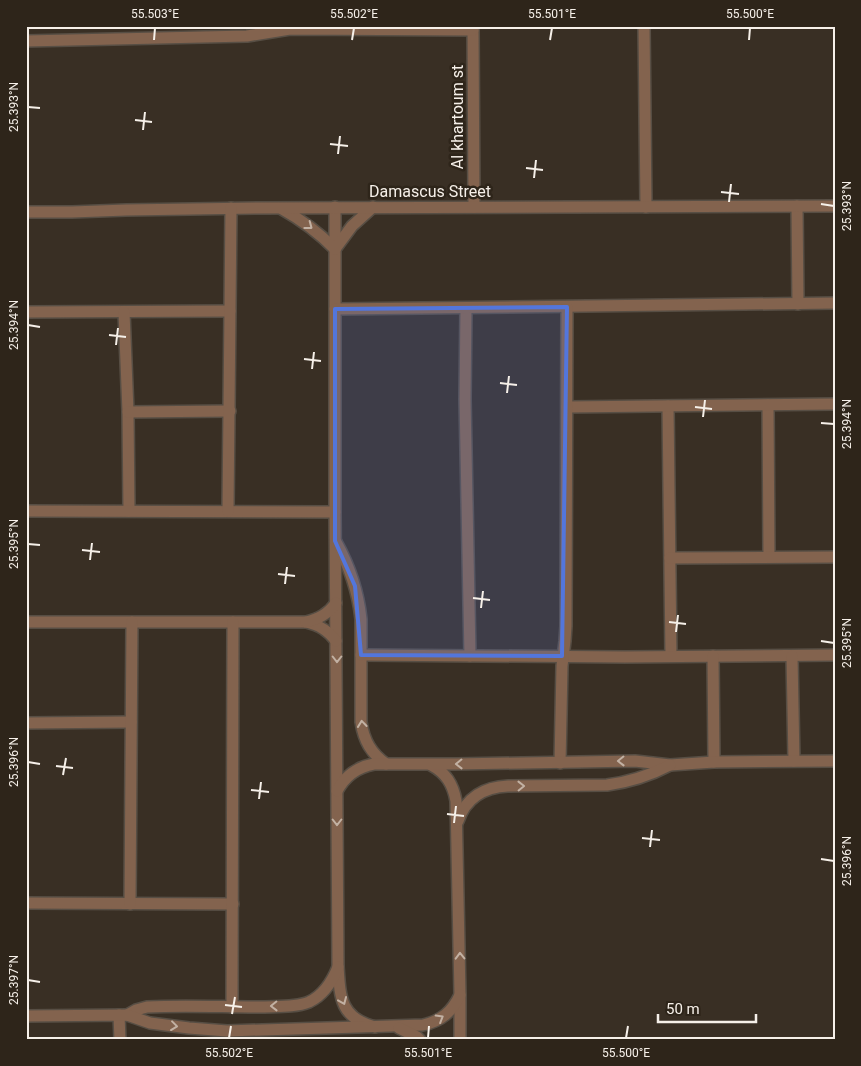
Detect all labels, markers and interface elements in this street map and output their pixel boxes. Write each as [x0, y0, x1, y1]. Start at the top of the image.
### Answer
text: 55.503°E [131, 7, 179, 21]
text: 55.502°E [330, 7, 378, 21]
text: 55.501°E [528, 7, 576, 21]
text: 55.500°E [726, 7, 774, 21]
street label: Al khartoum st [448, 65, 467, 169]
text: 25.393°N [7, 82, 21, 132]
text: 25.393°N [840, 181, 854, 231]
street label: Damascus Street [369, 182, 491, 201]
one-way arrow [303, 220, 313, 229]
text: 25.394°N [7, 300, 21, 350]
text: 25.394°N [840, 399, 854, 449]
text: 25.395°N [7, 519, 21, 569]
text: 25.395°N [840, 618, 854, 668]
one-way arrow [332, 656, 342, 664]
one-way arrow [356, 720, 367, 728]
text: 25.396°N [7, 737, 21, 787]
one-way arrow [617, 756, 625, 767]
one-way arrow [454, 759, 462, 769]
one-way arrow [517, 781, 525, 791]
one-way arrow [332, 818, 342, 826]
text: 25.396°N [840, 836, 854, 886]
one-way arrow [454, 952, 465, 960]
text: 25.397°N [7, 955, 21, 1005]
scale bar [658, 991, 756, 1023]
one-way arrow [337, 996, 347, 1005]
text: 50 m [666, 1000, 700, 1018]
one-way arrow [269, 1001, 277, 1012]
one-way arrow [434, 1015, 443, 1025]
one-way arrow [171, 1020, 179, 1031]
text: 55.502°E [205, 1046, 253, 1060]
text: 55.501°E [404, 1046, 452, 1060]
text: 55.500°E [602, 1046, 650, 1060]

